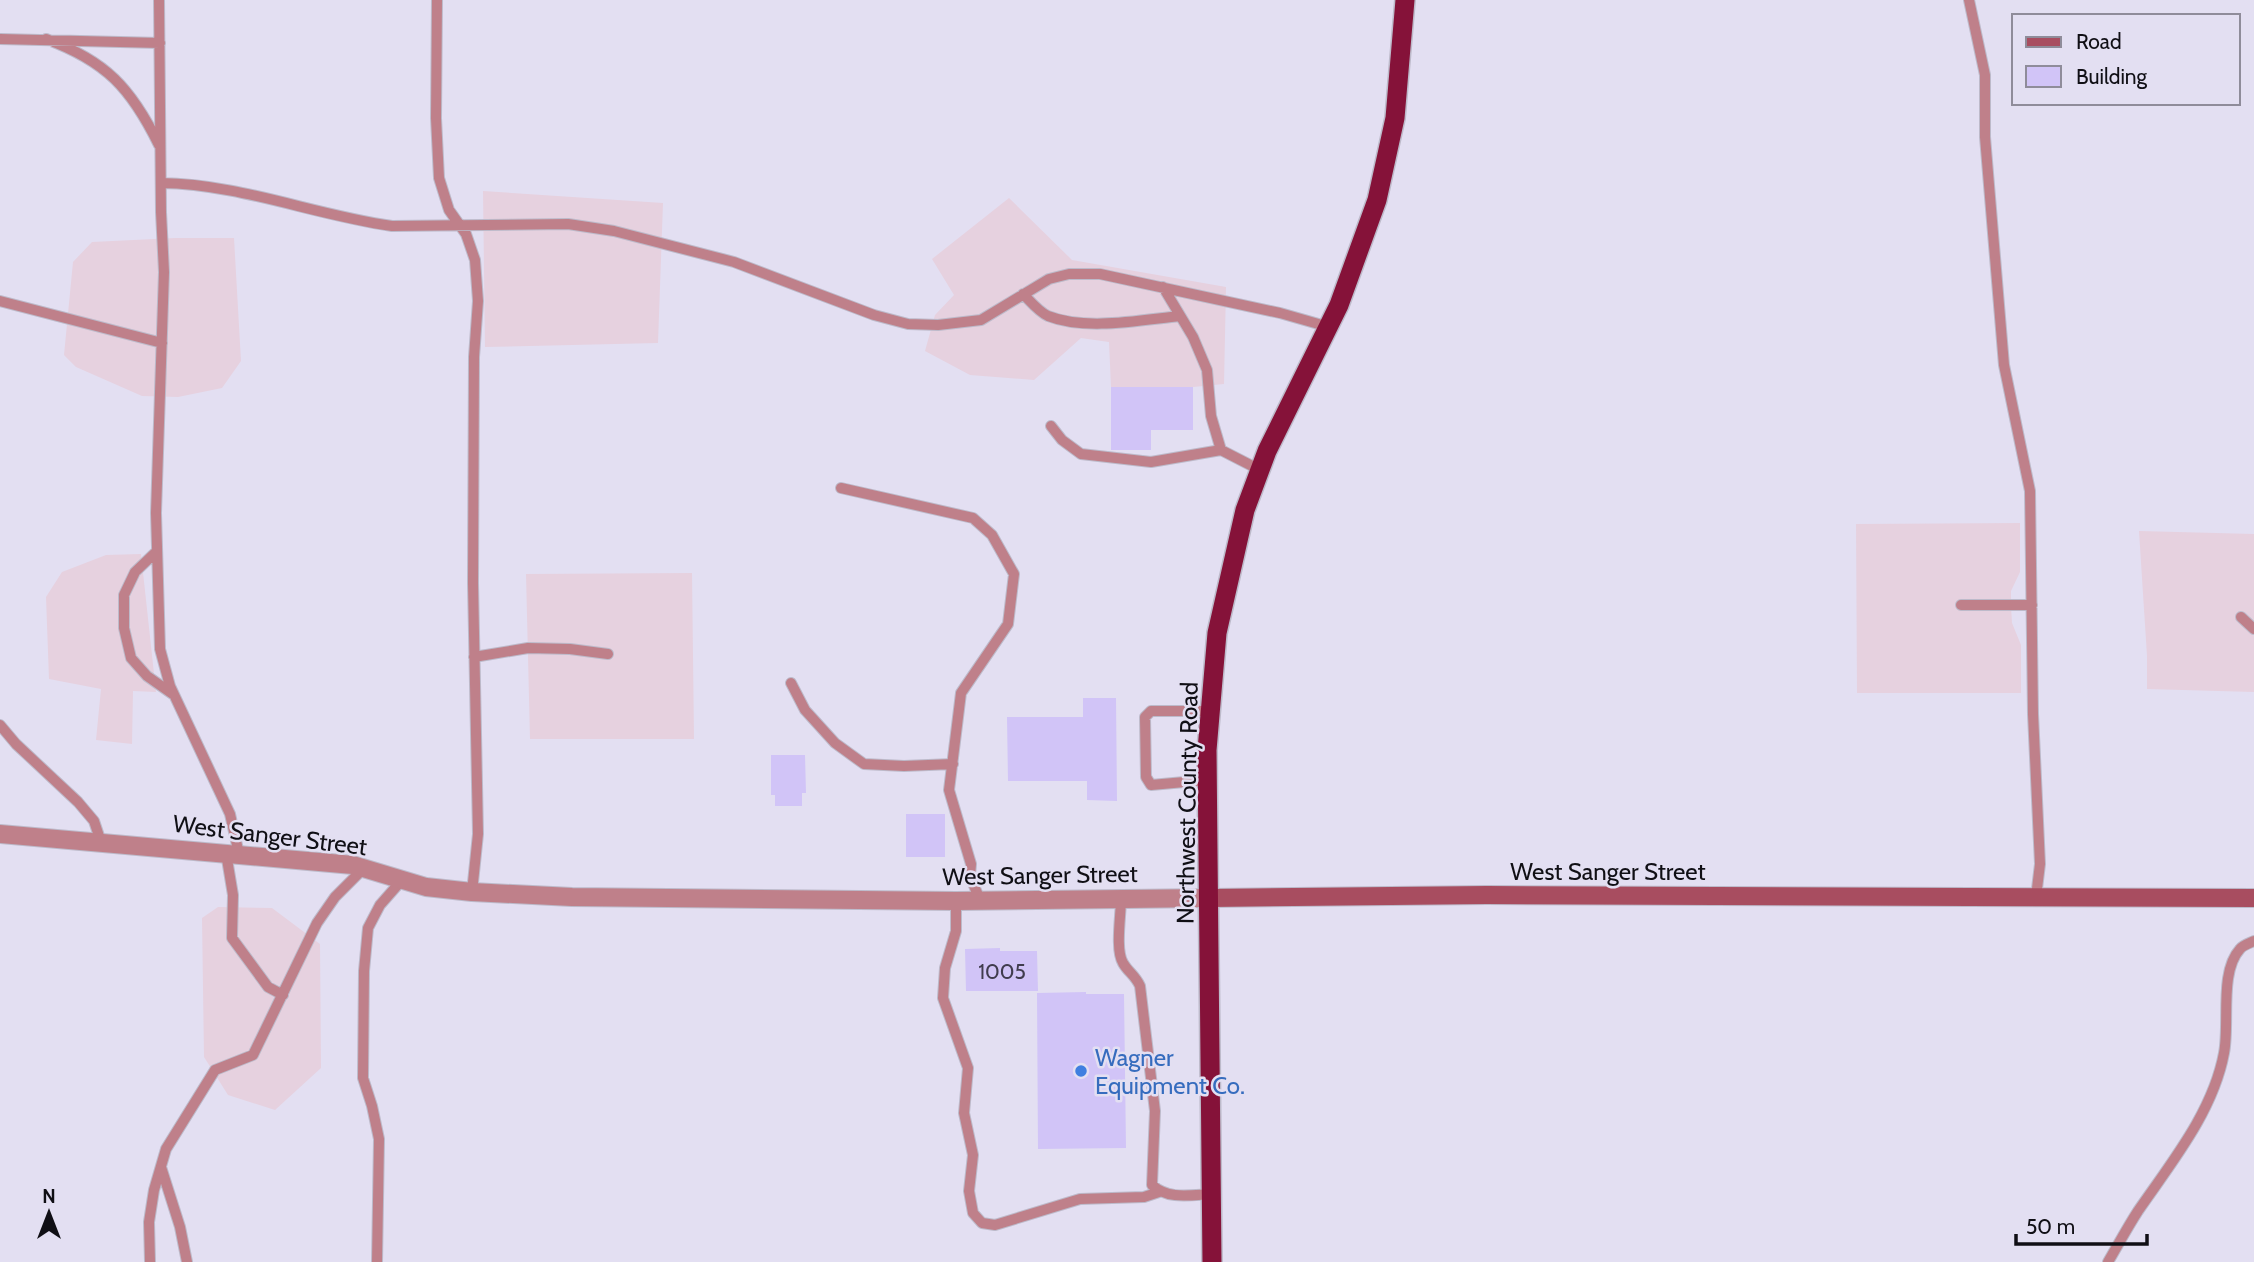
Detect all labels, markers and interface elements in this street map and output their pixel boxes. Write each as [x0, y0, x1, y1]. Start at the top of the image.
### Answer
legend [2012, 14, 2240, 105]
text: Road [2076, 29, 2122, 54]
text: Building [2076, 64, 2148, 89]
street label: Northwest County Road [1170, 682, 1204, 924]
street label: West Sanger Street [171, 809, 369, 861]
street label: West Sanger Street [1510, 857, 1706, 886]
street label: West Sanger Street [942, 859, 1138, 891]
house number: 1005 [978, 959, 1026, 984]
place label: Wagner Equipment Co. [1095, 1043, 1245, 1100]
marker: Wagner Equipment Co. [1073, 1063, 1089, 1079]
north arrow [14, 1178, 84, 1248]
text: N [42, 1185, 56, 1208]
scale bar [2016, 1202, 2147, 1246]
text: 50 m [2026, 1214, 2075, 1239]

